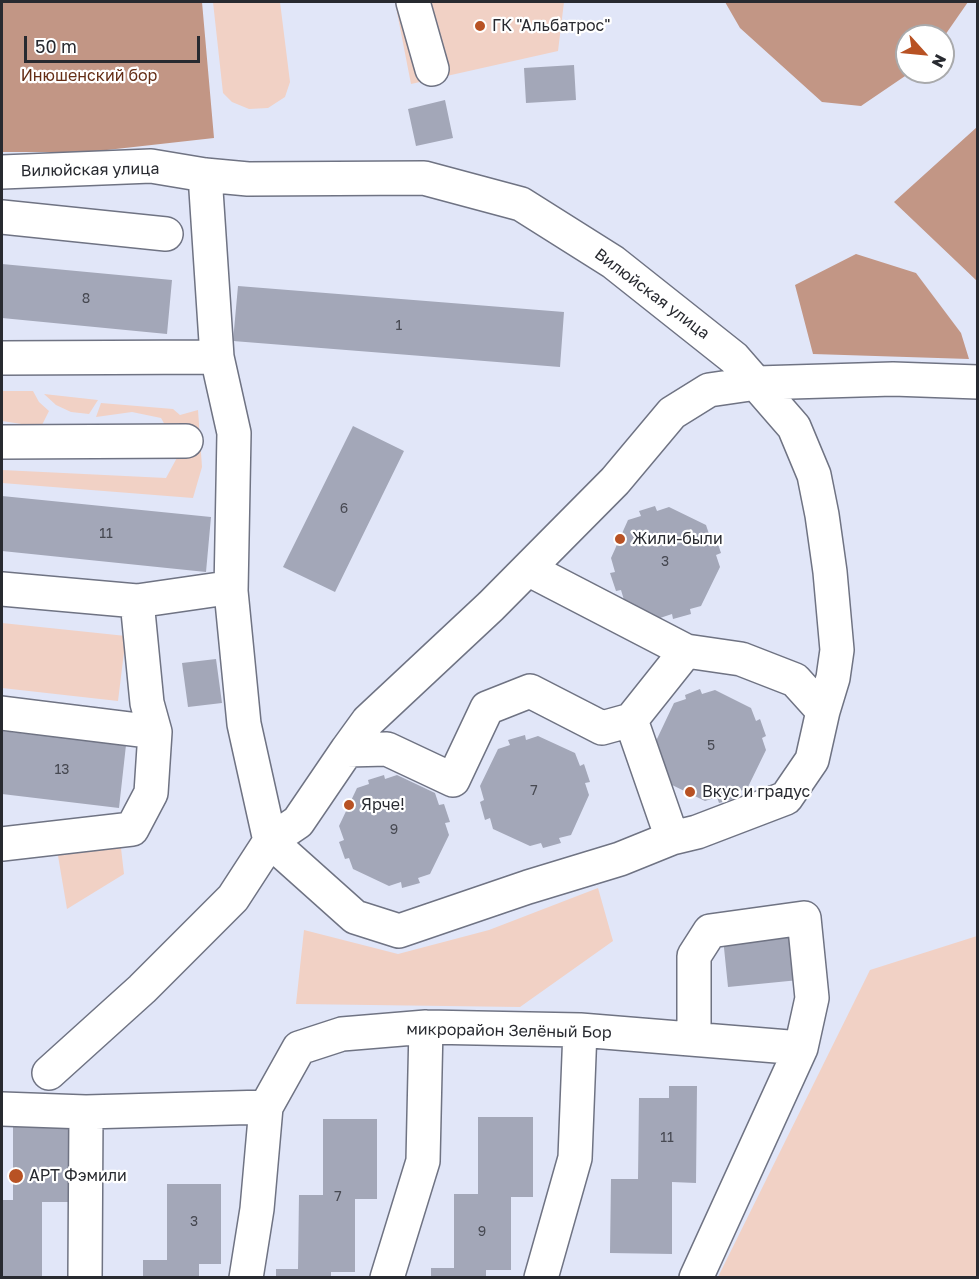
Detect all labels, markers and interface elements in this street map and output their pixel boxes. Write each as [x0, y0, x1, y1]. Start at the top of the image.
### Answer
place label: ГК "Альбатрос" [492, 16, 610, 36]
marker: ГК "Альбатрос" [473, 19, 487, 33]
scale bar [27, 24, 202, 62]
north arrow [895, 24, 955, 84]
text: 50 m [35, 35, 77, 57]
text: N [928, 51, 951, 71]
park label: Инюшенский бор [21, 66, 157, 86]
street label: Вилюйская улица [20, 159, 160, 181]
street label: Вилюйская улица [591, 245, 713, 343]
house number: 8 [82, 291, 90, 307]
house number: 1 [396, 318, 402, 334]
house number: 6 [340, 501, 348, 517]
house number: 11 [99, 526, 113, 542]
place label: Жили-были [632, 529, 723, 549]
marker: Жили-были [613, 532, 627, 546]
house number: 3 [661, 554, 669, 570]
house number: 5 [707, 738, 715, 754]
house number: 13 [55, 762, 69, 778]
place label: Вкус и градус [702, 782, 810, 802]
house number: 7 [530, 783, 538, 799]
marker: Вкус и градус [683, 785, 697, 799]
place label: Ярче! [361, 795, 405, 815]
marker: Ярче! [342, 798, 356, 812]
house number: 9 [390, 822, 398, 838]
street label: микрорайон Зелёный Бор [406, 1020, 612, 1042]
house number: 11 [660, 1130, 674, 1146]
place label: АРТ Фэмили [29, 1166, 127, 1186]
marker: АРТ Фэмили [7, 1167, 25, 1185]
house number: 7 [334, 1189, 342, 1205]
house number: 3 [190, 1214, 198, 1230]
house number: 9 [478, 1224, 486, 1240]

